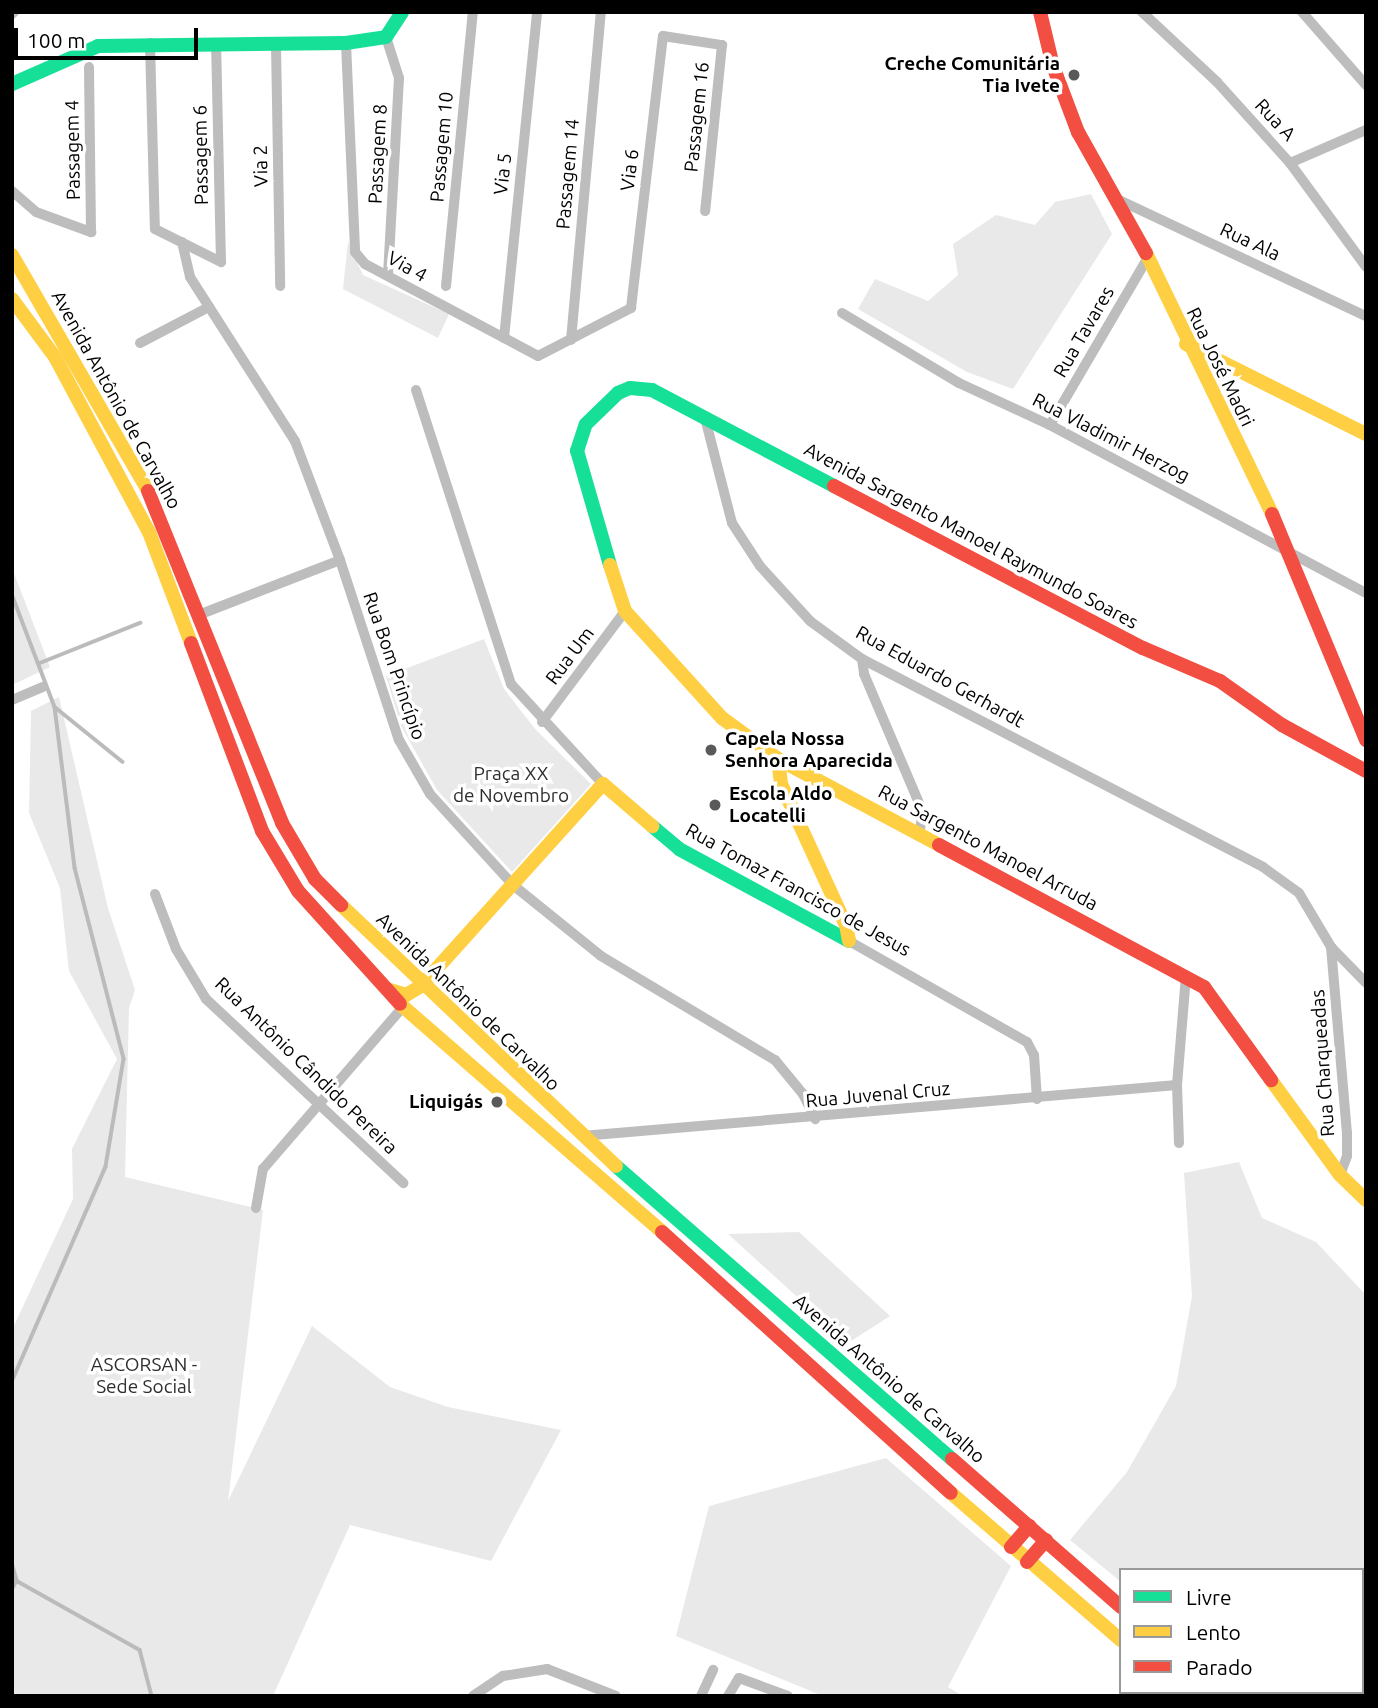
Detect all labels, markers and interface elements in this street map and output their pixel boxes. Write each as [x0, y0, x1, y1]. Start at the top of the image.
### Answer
scale bar [18, 14, 201, 58]
text: 100 m [27, 28, 85, 52]
place label: Creche Comunitária Tia Ivete [884, 53, 1060, 97]
street label: Passagem 16 [680, 61, 714, 173]
marker: Creche Comunitária Tia Ivete [1066, 67, 1082, 83]
street label: Passagem 10 [426, 91, 458, 203]
street label: Rua A [1250, 94, 1300, 146]
street label: Passagem 4 [61, 100, 85, 200]
street label: Passagem 8 [364, 103, 392, 205]
street label: Passagem 6 [189, 105, 213, 205]
street label: Passagem 14 [552, 118, 584, 230]
street label: Via 2 [249, 145, 273, 187]
street label: Via 6 [616, 148, 644, 192]
street label: Via 5 [489, 152, 517, 196]
street label: Rua Ala [1216, 218, 1284, 266]
street label: Via 4 [383, 247, 431, 287]
street label: Rua Tavares [1049, 282, 1119, 382]
street label: Avenida Antônio de Carvalho [46, 287, 186, 513]
street label: Rua José Madri [1181, 304, 1259, 430]
street label: Rua Vladimir Herzog [1029, 388, 1193, 488]
street label: Avenida Sargento Manoel Raymundo Soares [800, 438, 1142, 634]
street label: Rua Bom Princípio [358, 589, 430, 743]
street label: Rua Eduardo Gerhardt [852, 621, 1028, 733]
street label: Rua Um [541, 623, 599, 689]
place label: Capela Nossa Senhora Aparecida [725, 728, 893, 772]
marker: Capela Nossa Senhora Aparecida [703, 742, 719, 758]
park label: Praça XX de Novembro [453, 763, 569, 807]
street label: Rua Sargento Manoel Arruda [874, 780, 1102, 916]
place label: Escola Aldo Locatelli [729, 783, 832, 827]
marker: Escola Aldo Locatelli [707, 797, 723, 813]
street label: Rua Tomaz Francisco de Jesus [682, 819, 914, 961]
street label: Avenida Antônio de Carvalho [372, 908, 564, 1096]
street label: Rua Antônio Cândido Pereira [210, 973, 402, 1159]
street label: Rua Charqueadas [1306, 989, 1340, 1137]
street label: Rua Juvenal Cruz [805, 1077, 951, 1113]
place label: Liquigás [409, 1091, 483, 1113]
marker: Liquigás [489, 1094, 505, 1110]
street label: Avenida Antônio de Carvalho [789, 1290, 989, 1468]
park label: ASCORSAN - Sede Social [91, 1354, 197, 1398]
legend [1119, 1568, 1364, 1694]
text: Livre [1186, 1585, 1232, 1609]
text: Lento [1186, 1620, 1241, 1644]
text: Parado [1186, 1655, 1252, 1679]

